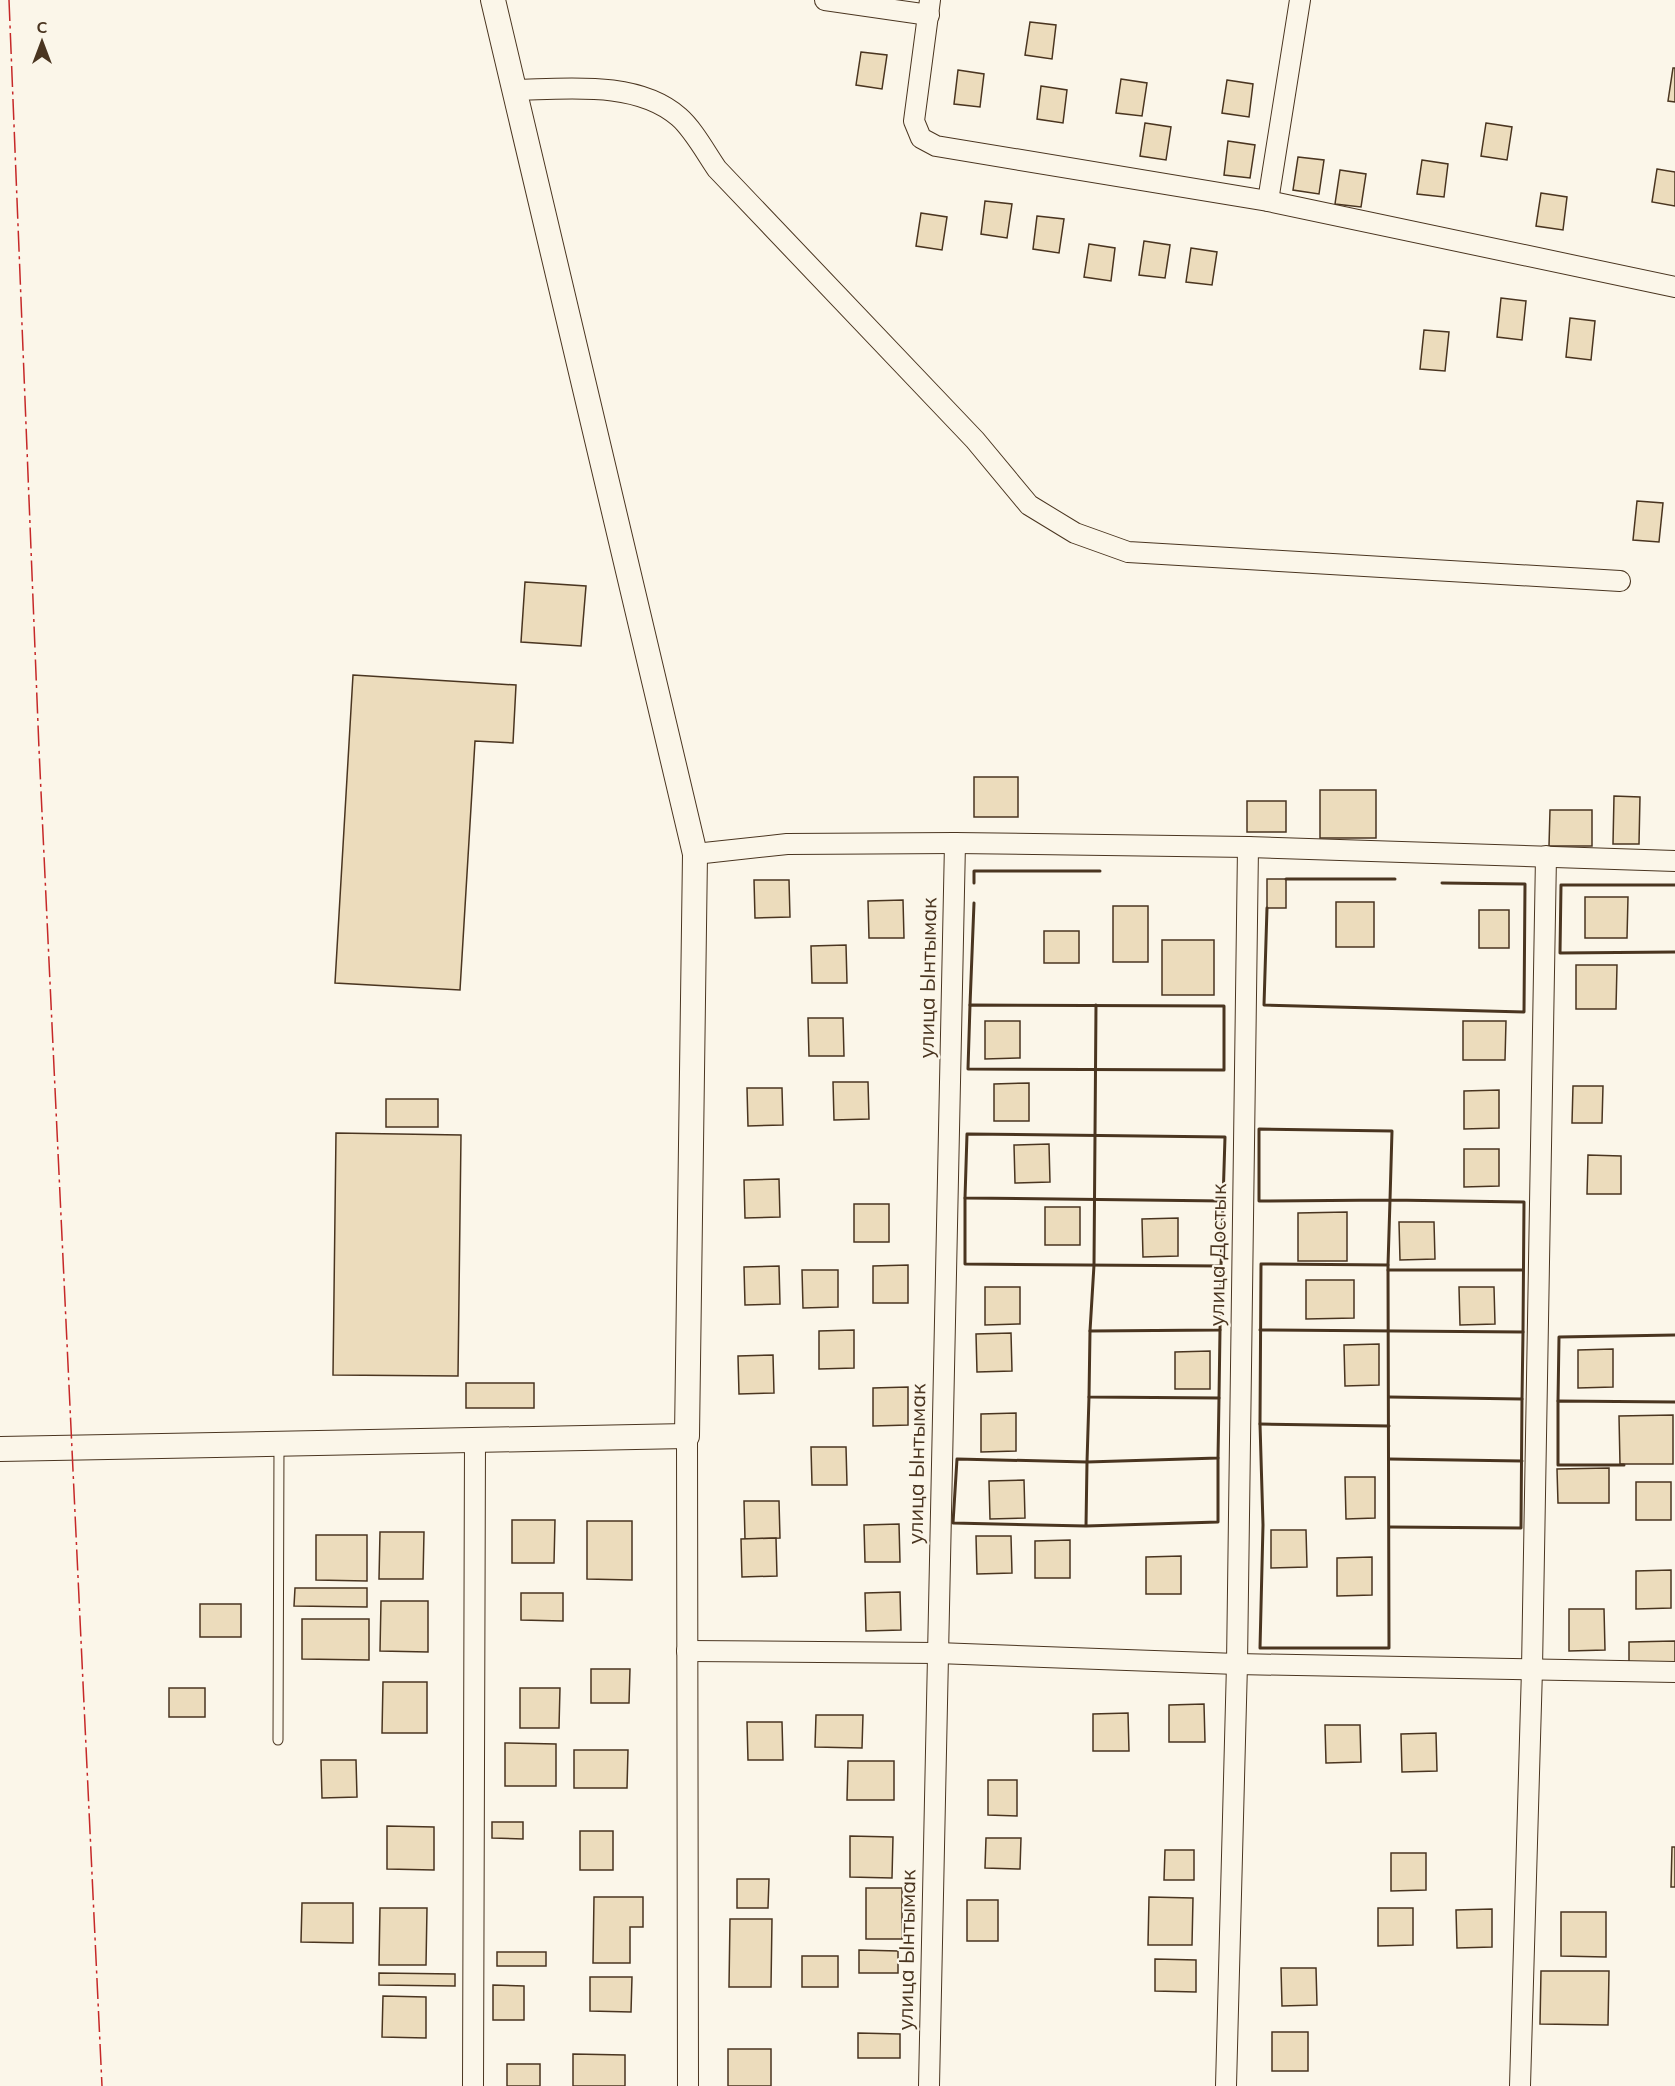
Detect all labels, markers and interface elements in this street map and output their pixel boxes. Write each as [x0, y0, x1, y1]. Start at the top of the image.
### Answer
north arrow [12, 12, 72, 72]
text: С [37, 17, 48, 37]
street label: улица Ынтымак [913, 897, 941, 1059]
street label: улица Достык [1203, 1183, 1231, 1327]
street label: улица Ынтымак [902, 1383, 930, 1545]
street label: улица Ынтымак [892, 1869, 920, 2031]

